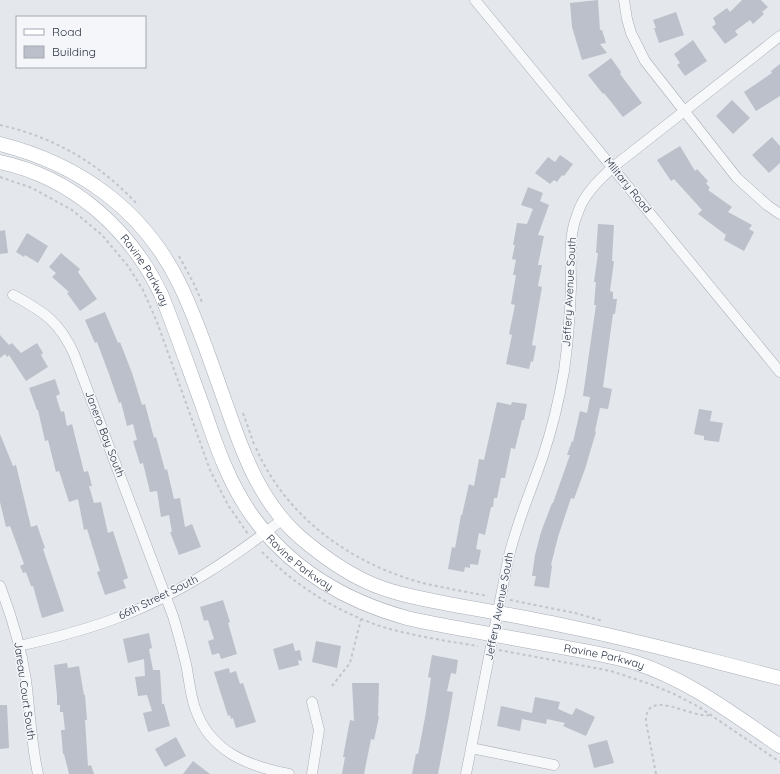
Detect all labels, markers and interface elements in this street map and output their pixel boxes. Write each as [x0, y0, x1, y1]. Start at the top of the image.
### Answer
legend [16, 16, 146, 68]
text: Road [52, 24, 82, 39]
text: Building [52, 44, 96, 59]
street label: Military Road [601, 154, 655, 216]
street label: Ravine Parkway [118, 231, 172, 308]
street label: Jeffery Avenue South [559, 237, 579, 347]
street label: Janero Bay South [82, 389, 128, 479]
street label: Ravine Parkway [263, 531, 336, 593]
street label: Jeffery Avenue South [482, 551, 516, 661]
street label: 66th Street South [116, 572, 200, 622]
street label: Jareau Court South [11, 641, 39, 741]
street label: Ravine Parkway [563, 641, 646, 672]

